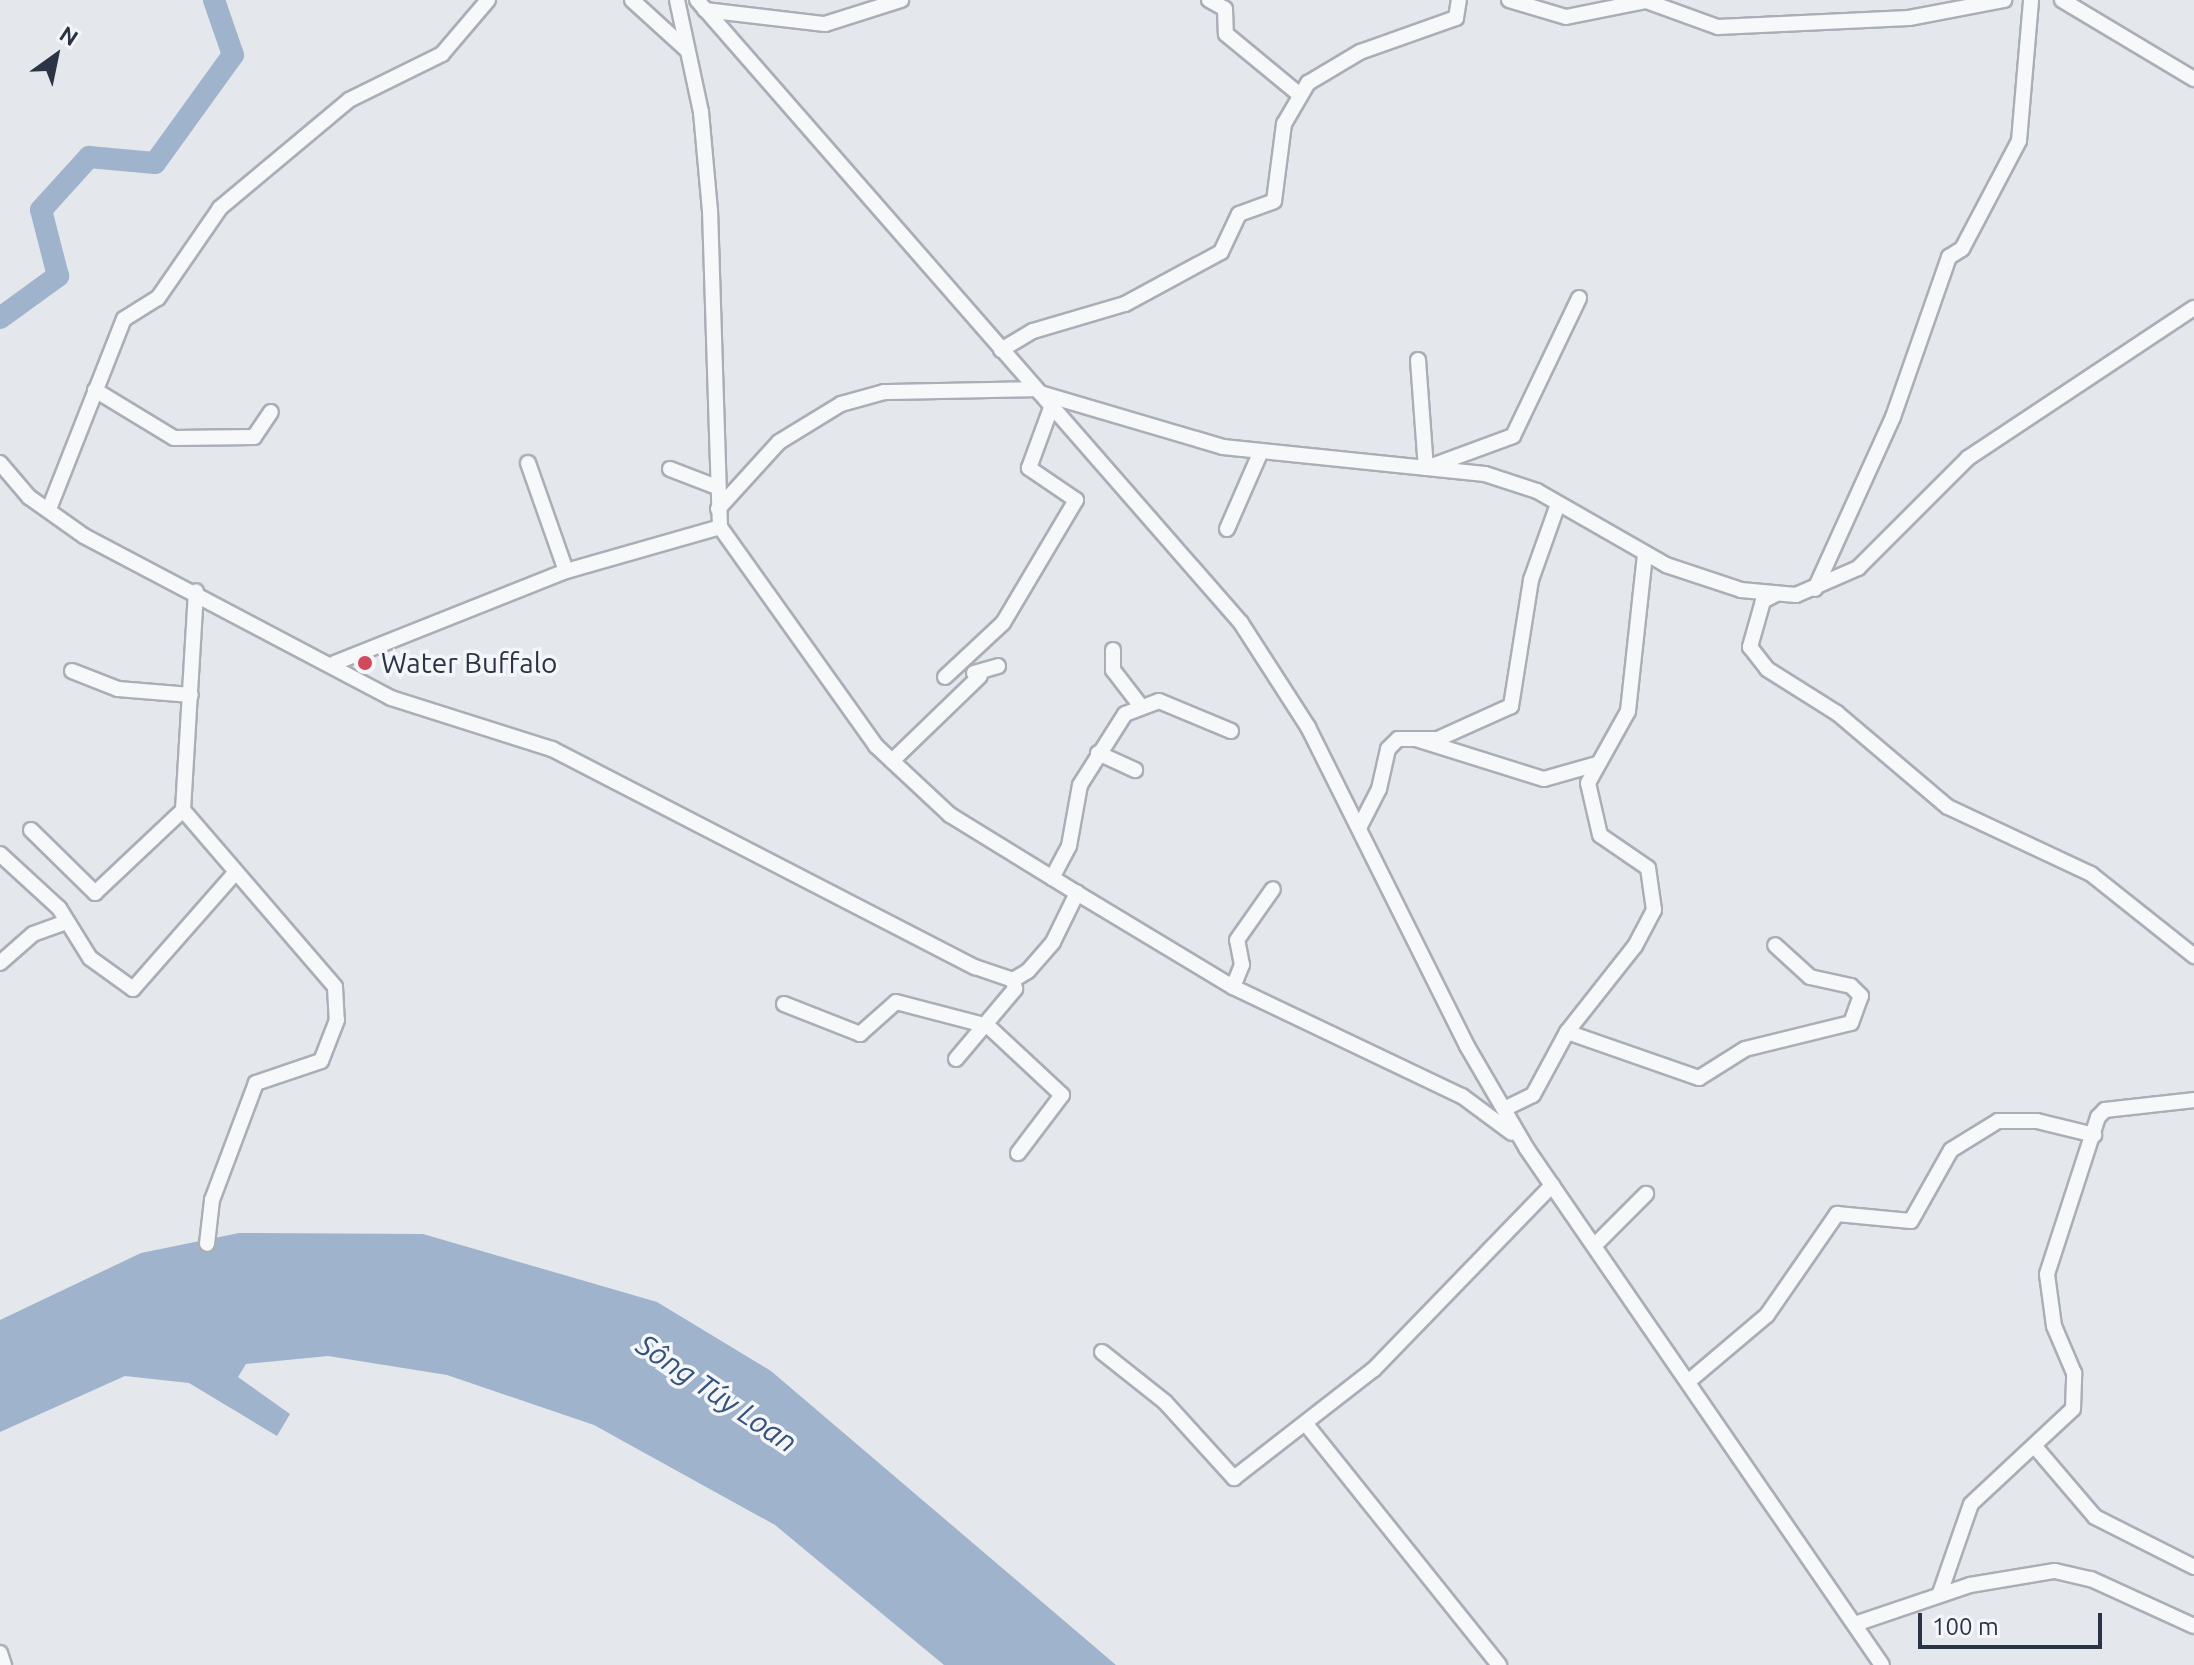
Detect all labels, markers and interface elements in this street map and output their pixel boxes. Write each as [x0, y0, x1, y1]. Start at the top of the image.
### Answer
north arrow [16, 16, 96, 96]
text: N [56, 20, 83, 50]
place label: Water Buffalo [381, 646, 557, 680]
marker: Water Buffalo [356, 654, 374, 672]
water label: Sông Túy Loan [630, 1326, 804, 1460]
scale bar [1922, 1597, 2106, 1647]
text: 100 m [1932, 1613, 1999, 1640]

